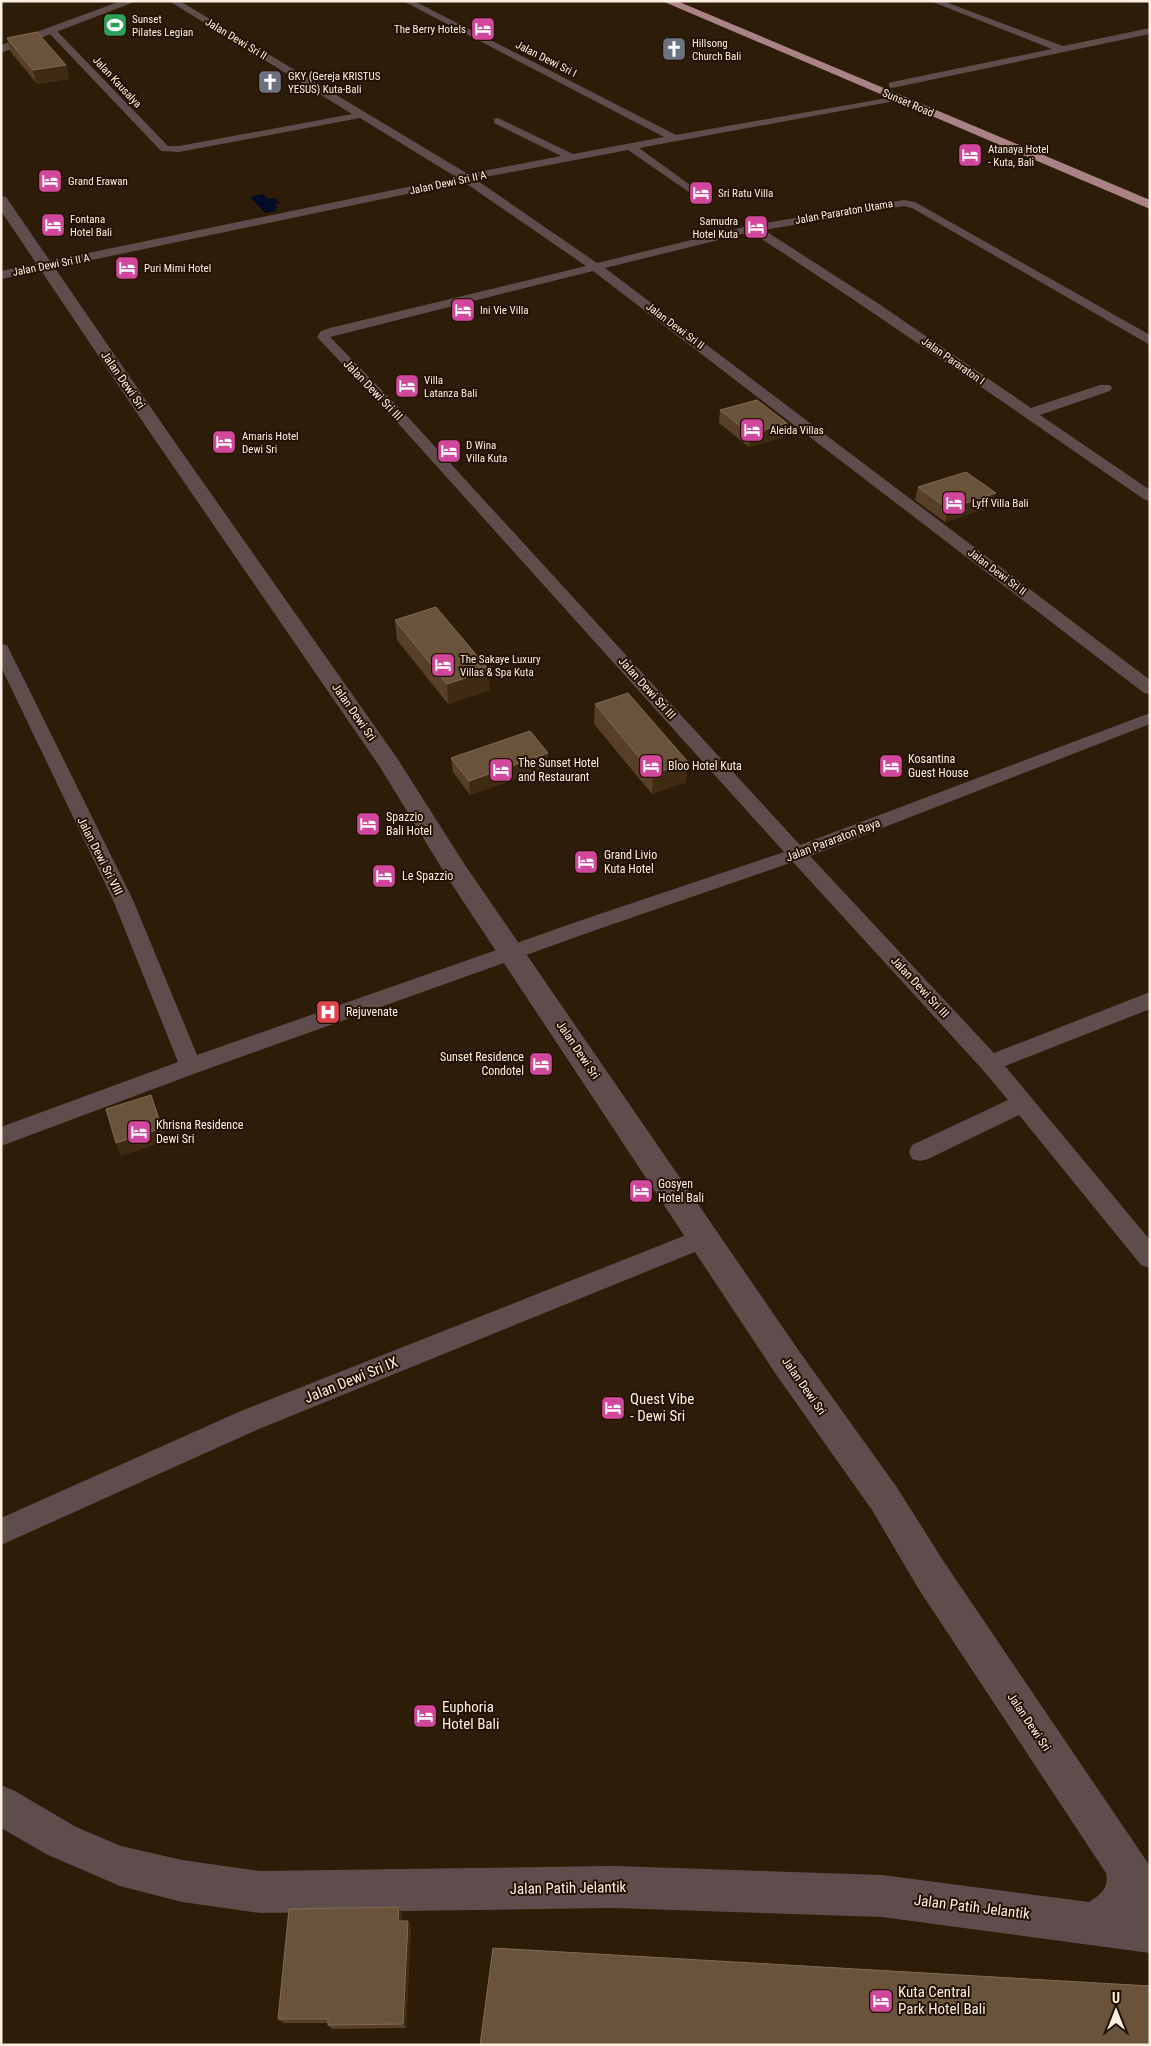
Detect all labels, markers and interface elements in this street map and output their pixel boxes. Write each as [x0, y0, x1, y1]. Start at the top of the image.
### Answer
sports icon: Sunset Pilates Legian [102, 12, 128, 38]
place label: Sunset Pilates Legian [132, 13, 193, 39]
street label: Jalan Dewi Sri II [203, 16, 269, 62]
hotel icon: The Berry Hotels [470, 16, 496, 42]
place label: The Berry Hotels [394, 23, 466, 36]
church icon: Hillsong Church Bali [661, 36, 687, 62]
place label: Hillsong Church Bali [692, 37, 741, 63]
street label: Jalan Dewi Sri I [513, 38, 579, 80]
street label: Jalan Kausalya [90, 54, 144, 110]
church icon: GKY (Gereja KRISTUS YESUS) Kuta-Bali [257, 69, 283, 95]
place label: GKY (Gereja KRISTUS YESUS) Kuta-Bali [288, 70, 381, 96]
street label: Sunset Road [880, 86, 936, 120]
hotel icon: Atanaya Hotel - Kuta, Bali [957, 142, 983, 168]
place label: Atanaya Hotel - Kuta, Bali [988, 143, 1049, 169]
hotel icon: Grand Erawan [37, 168, 63, 194]
street label: Jalan Dewi Sri II A [408, 168, 488, 198]
place label: Grand Erawan [68, 175, 128, 188]
hotel icon: Sri Ratu Villa [688, 180, 714, 206]
place label: Sri Ratu Villa [718, 187, 773, 200]
street label: Jalan Pararaton Utama [794, 197, 894, 227]
hotel icon: Fontana Hotel Bali [40, 212, 66, 238]
place label: Fontana Hotel Bali [70, 213, 112, 239]
hotel icon: Samudra Hotel Kuta [743, 214, 769, 240]
place label: Samudra Hotel Kuta [692, 215, 738, 241]
street label: Jalan Dewi Sri II A [11, 251, 91, 279]
hotel icon: Puri Mimi Hotel [114, 255, 140, 281]
place label: Puri Mimi Hotel [144, 262, 211, 275]
hotel icon: Ini Vie Villa [450, 297, 476, 323]
street label: Jalan Dewi Sri II [643, 300, 707, 352]
place label: Ini Vie Villa [480, 304, 529, 317]
street label: Jalan Pararaton I [919, 335, 987, 387]
street label: Jalan Dewi Sri [98, 349, 148, 411]
street label: Jalan Dewi Sri III [341, 357, 405, 423]
hotel icon: Villa Latanza Bali [394, 373, 420, 399]
place label: Villa Latanza Bali [424, 374, 477, 400]
hotel icon: Aleida Villas [739, 417, 765, 443]
place label: Aleida Villas [770, 424, 824, 437]
hotel icon: Amaris Hotel Dewi Sri [211, 429, 237, 455]
place label: Amaris Hotel Dewi Sri [242, 430, 299, 456]
hotel icon: D Wina Villa Kuta [436, 438, 462, 464]
place label: D Wina Villa Kuta [466, 439, 507, 465]
hotel icon: Lyff Villa Bali [941, 490, 967, 516]
place label: Lyff Villa Bali [972, 497, 1029, 510]
street label: Jalan Dewi Sri II [965, 546, 1029, 598]
hotel icon: The Sakaye Luxury Villas & Spa Kuta [430, 652, 456, 678]
place label: The Sakaye Luxury Villas & Spa Kuta [460, 653, 541, 679]
street label: Jalan Dewi Sri III [615, 654, 679, 722]
street label: Jalan Dewi Sri [329, 681, 379, 743]
place label: Kosantina Guest House [908, 752, 969, 780]
hotel icon: Bloo Hotel Kuta [638, 753, 664, 779]
hotel icon: Kosantina Guest House [878, 753, 904, 779]
place label: The Sunset Hotel and Restaurant [518, 756, 599, 784]
hotel icon: The Sunset Hotel and Restaurant [488, 757, 514, 783]
place label: Bloo Hotel Kuta [668, 759, 742, 773]
place label: Spazzio Bali Hotel [386, 810, 432, 838]
hotel icon: Spazzio Bali Hotel [355, 811, 381, 837]
street label: Jalan Dewi Sri VIII [74, 815, 126, 897]
street label: Jalan Pararaton Raya [784, 815, 882, 864]
place label: Grand Livio Kuta Hotel [604, 848, 657, 876]
hotel icon: Grand Livio Kuta Hotel [573, 849, 599, 875]
hotel icon: Le Spazzio [371, 863, 397, 889]
place label: Le Spazzio [402, 869, 453, 883]
street label: Jalan Dewi Sri III [888, 953, 952, 1021]
hospital icon: Rejuvenate [315, 999, 341, 1025]
place label: Rejuvenate [346, 1005, 398, 1019]
street label: Jalan Dewi Sri [553, 1018, 603, 1082]
place label: Sunset Residence Condotel [440, 1050, 524, 1078]
hotel icon: Sunset Residence Condotel [528, 1051, 554, 1077]
place label: Khrisna Residence Dewi Sri [156, 1118, 244, 1146]
hotel icon: Khrisna Residence Dewi Sri [126, 1119, 152, 1145]
place label: Gosyen Hotel Bali [658, 1177, 704, 1205]
hotel icon: Gosyen Hotel Bali [628, 1178, 654, 1204]
street label: Jalan Dewi Sri IX [302, 1353, 400, 1407]
street label: Jalan Dewi Sri [779, 1355, 829, 1417]
place label: Quest Vibe - Dewi Sri [630, 1390, 694, 1425]
hotel icon: Quest Vibe - Dewi Sri [600, 1395, 626, 1421]
street label: Jalan Dewi Sri [1004, 1690, 1054, 1754]
place label: Euphoria Hotel Bali [442, 1698, 499, 1733]
hotel icon: Euphoria Hotel Bali [412, 1703, 438, 1729]
street label: Jalan Patih Jelantik [510, 1878, 627, 1898]
street label: Jalan Patih Jelantik [913, 1891, 1031, 1923]
place label: Kuta Central Park Hotel Bali [898, 1983, 986, 2018]
north arrow [1091, 1986, 1141, 2036]
hotel icon: Kuta Central Park Hotel Bali [868, 1988, 894, 2014]
text: U [1112, 1990, 1120, 2006]

